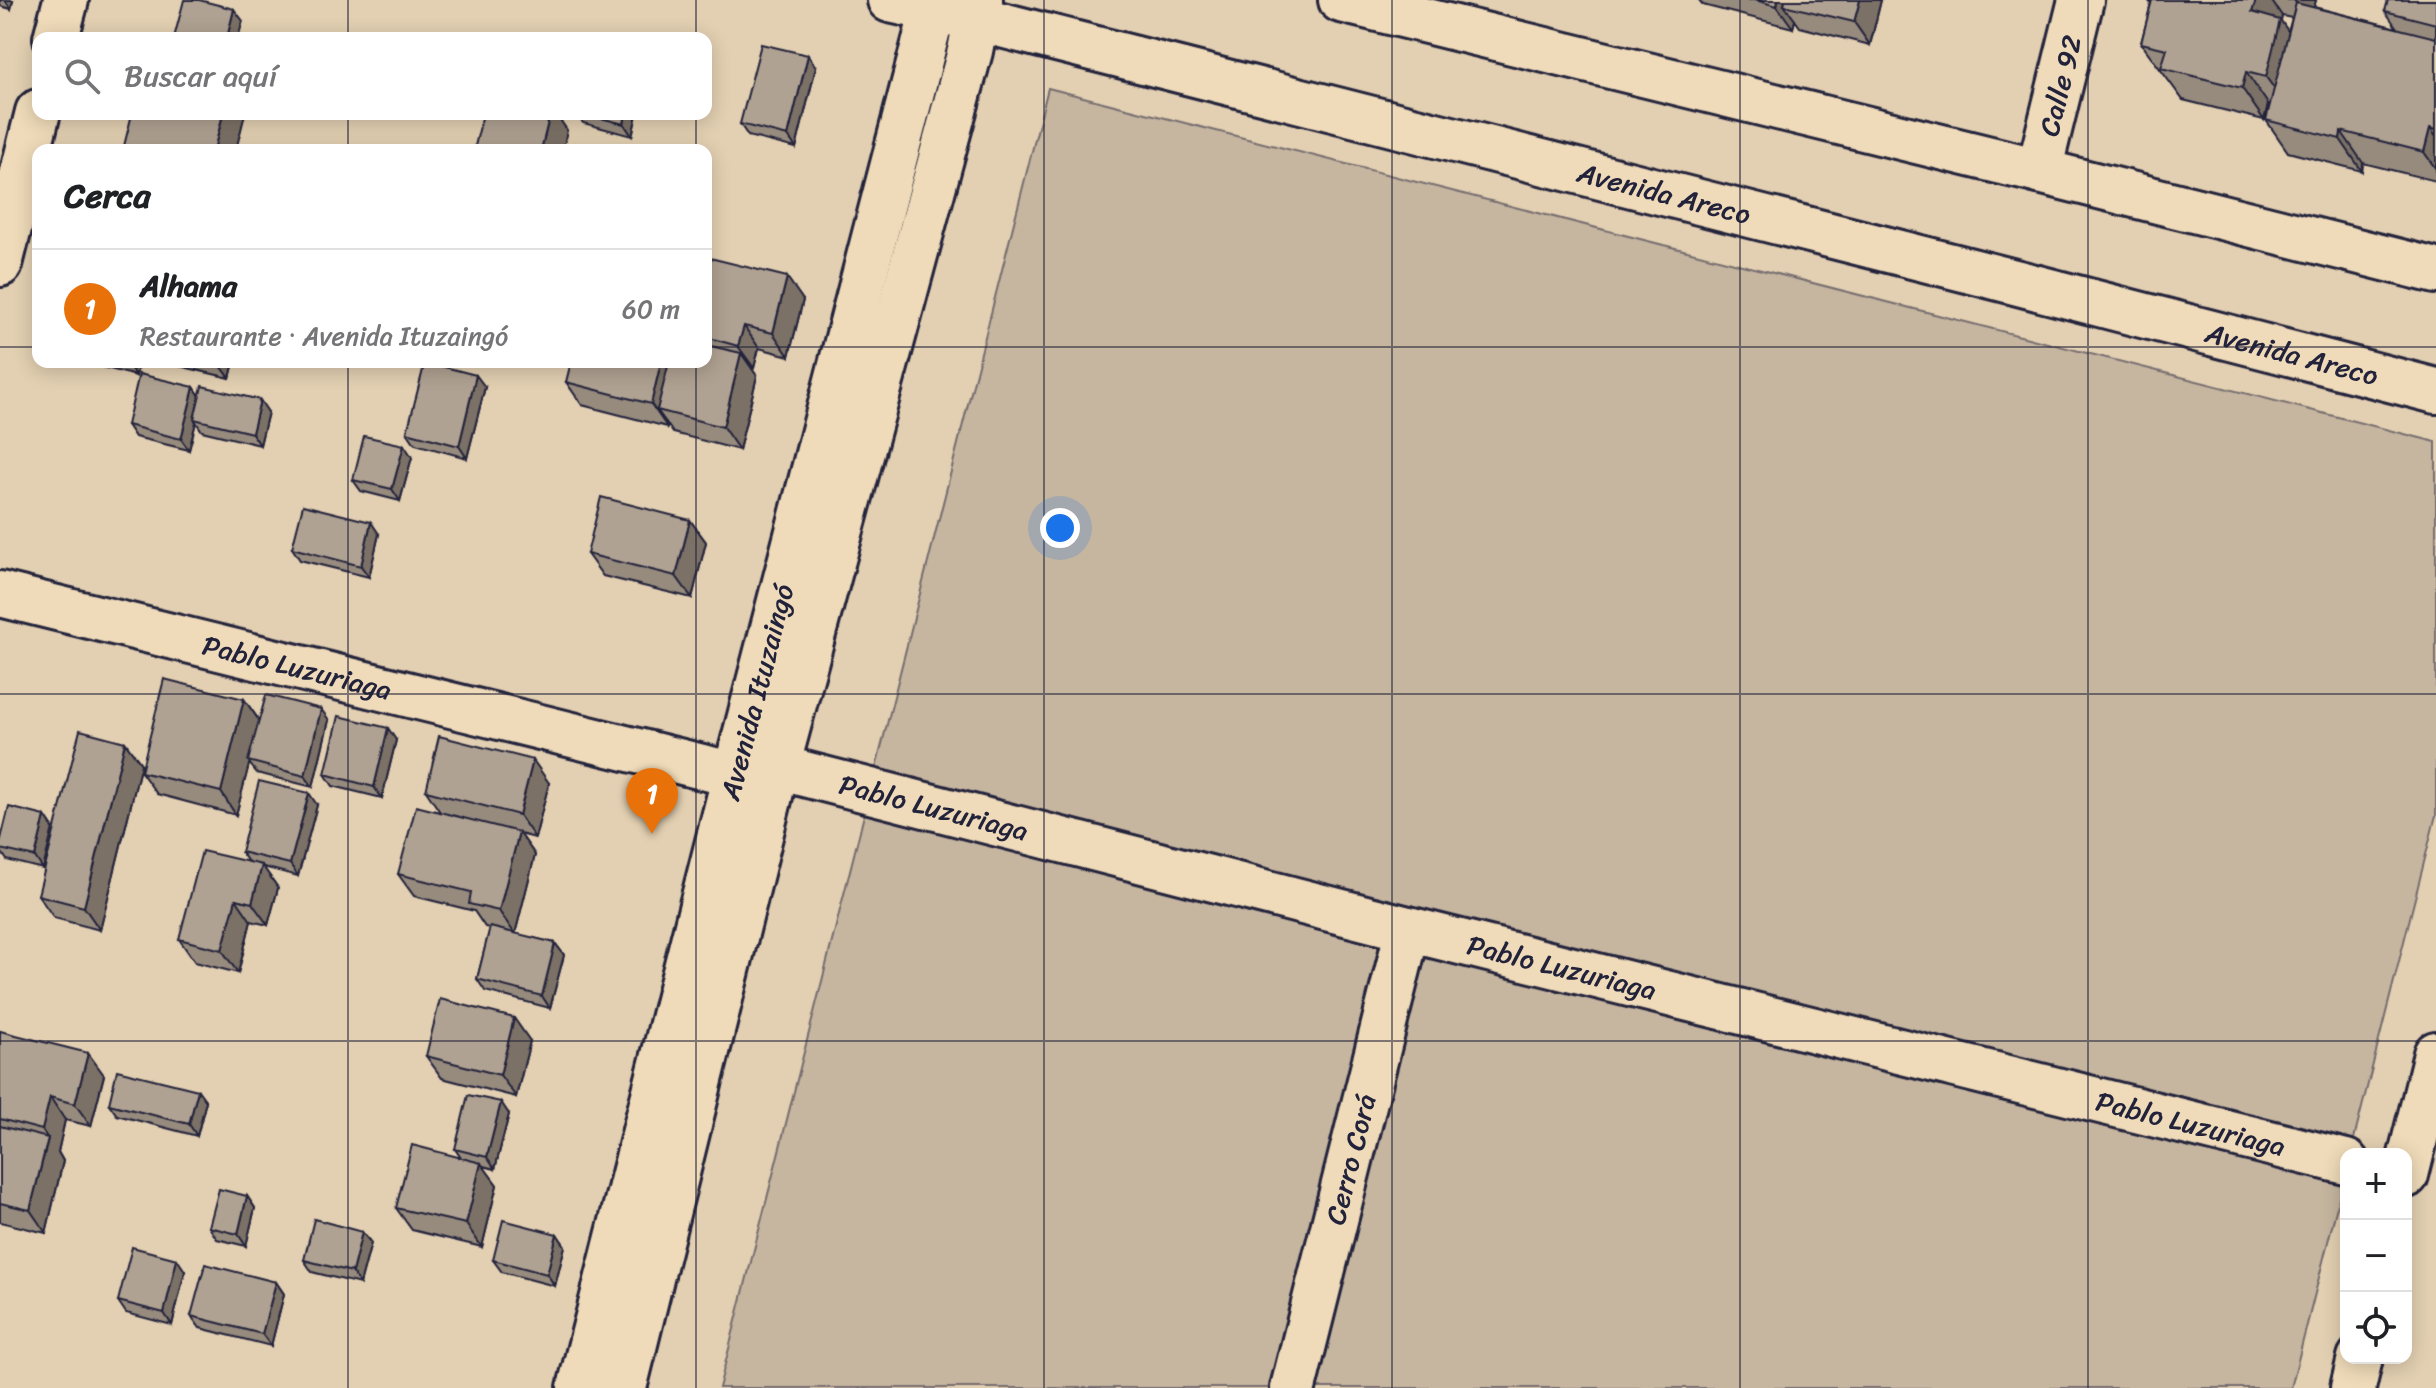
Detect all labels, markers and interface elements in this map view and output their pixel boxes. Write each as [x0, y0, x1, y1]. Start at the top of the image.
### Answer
street label: Calle 92 [2024, 30, 2096, 141]
search box [32, 32, 712, 120]
text: Buscar aquí [124, 49, 277, 103]
icon: search [60, 54, 104, 98]
street label: Avenida Areco [1571, 147, 1756, 239]
text: Cerca [64, 166, 151, 226]
text: Alhama [140, 259, 237, 313]
text: 1 [84, 286, 96, 332]
text: 60 m [622, 286, 680, 332]
street label: Avenida Areco [2199, 308, 2384, 400]
text: Restaurante · Avenida Ituzaingó [140, 313, 508, 359]
your location [1040, 508, 1080, 548]
street label: Avenida Ituzaingó [705, 578, 808, 806]
street label: Pablo Luzuriaga [197, 620, 397, 714]
street label: Pablo Luzuriaga [834, 759, 1034, 855]
pin: 1 [626, 768, 678, 834]
street label: Pablo Luzuriaga [1462, 920, 1662, 1014]
street label: Pablo Luzuriaga [2091, 1076, 2291, 1171]
street label: Cerro Corá [1310, 1088, 1390, 1230]
map controls [2340, 1148, 2412, 1364]
button: + [2340, 1148, 2412, 1220]
button: − [2340, 1220, 2412, 1292]
button: locate [2340, 1292, 2412, 1364]

